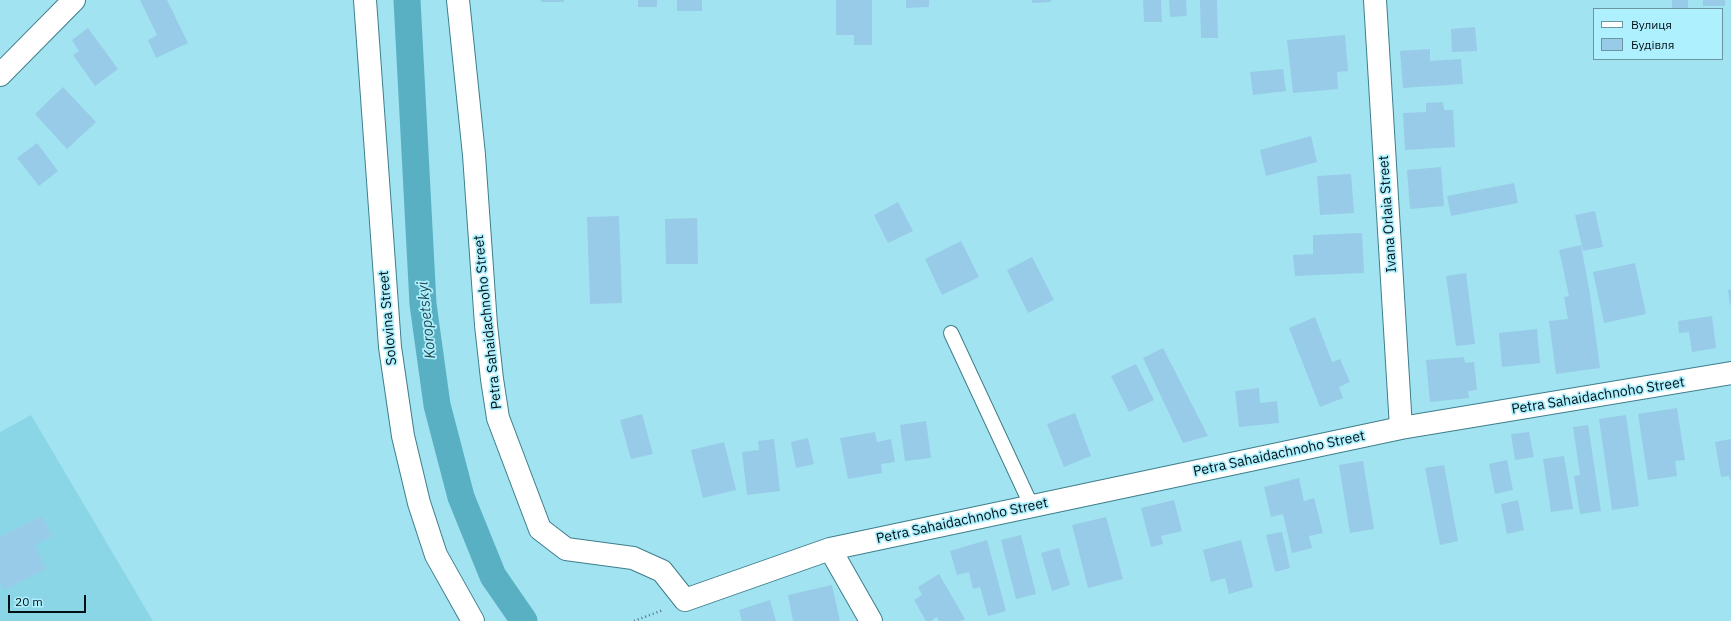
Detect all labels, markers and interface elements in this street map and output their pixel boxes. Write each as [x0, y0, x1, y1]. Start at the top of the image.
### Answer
legend [1593, 8, 1723, 60]
text: Вулиця [1631, 17, 1672, 32]
text: Будівля [1631, 37, 1674, 52]
street label: Ivana Orlaia Street [1376, 155, 1400, 273]
street label: Petra Sahaidachnoho Street [470, 234, 506, 410]
street label: Solovina Street [375, 270, 401, 366]
water label: Koropetskyi [414, 280, 440, 360]
street label: Petra Sahaidachnoho Street [1510, 374, 1686, 418]
street label: Petra Sahaidachnoho Street [1192, 428, 1366, 480]
street label: Petra Sahaidachnoho Street [875, 495, 1049, 547]
scale bar [10, 587, 88, 613]
text: 20 m [15, 594, 43, 609]

